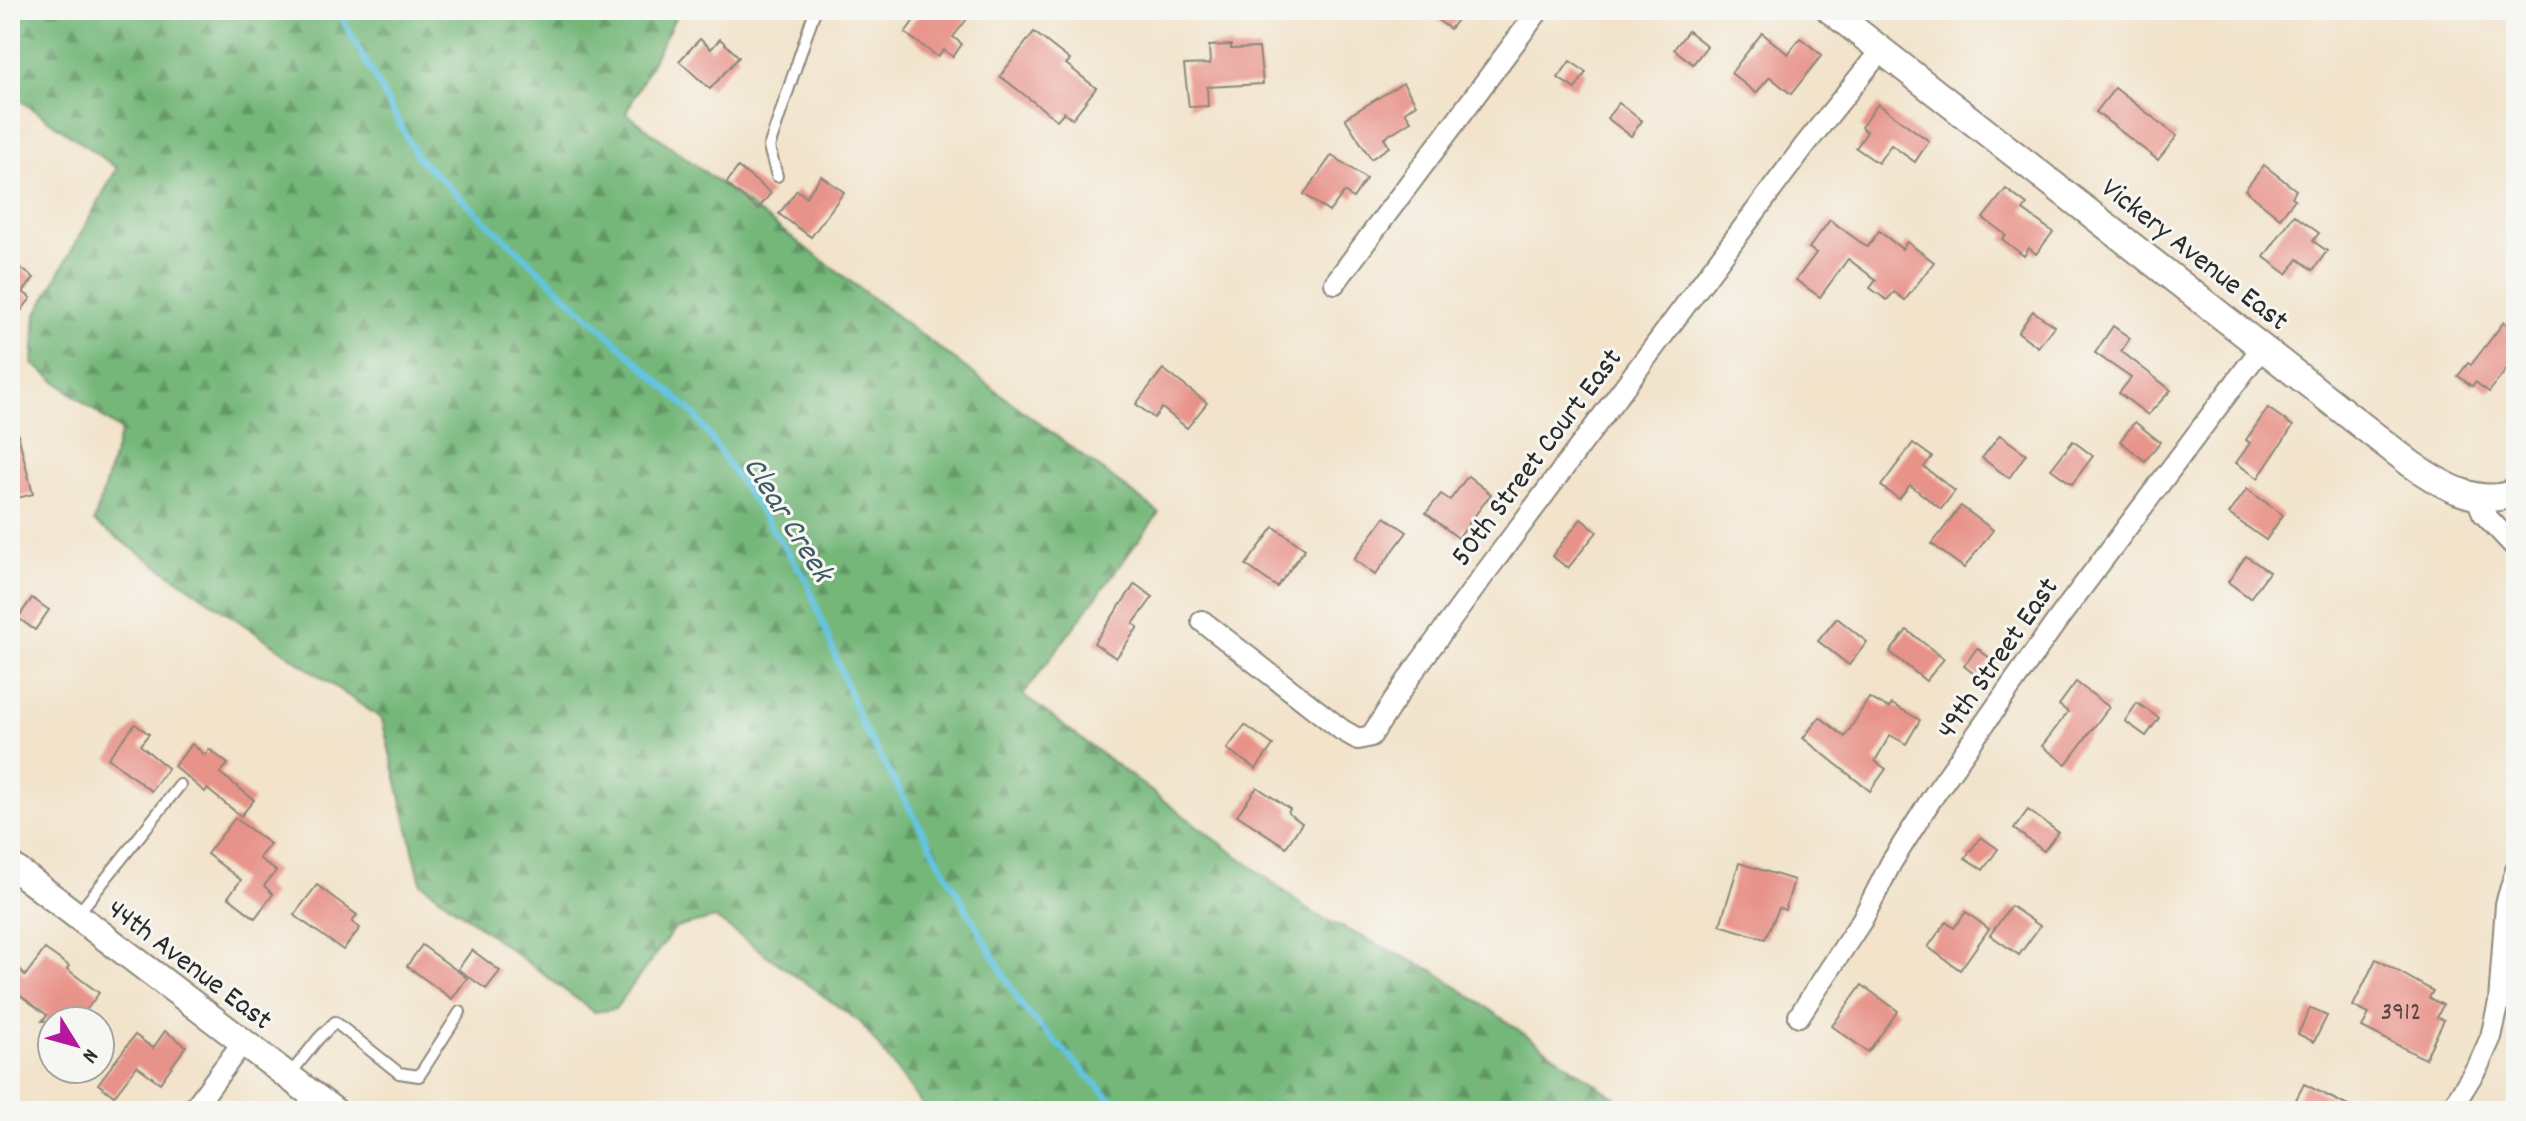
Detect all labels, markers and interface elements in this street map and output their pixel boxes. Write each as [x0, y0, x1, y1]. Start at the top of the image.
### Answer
street label: Vickery Avenue East [2090, 169, 2296, 344]
street label: 50th Street Court East [1442, 341, 1635, 577]
water label: Clear Creek [729, 449, 844, 595]
street label: 49th Street East [1928, 570, 2072, 749]
street label: 44th Avenue East [97, 890, 280, 1043]
house number: 3912 [2381, 995, 2421, 1032]
north arrow [36, 1005, 116, 1085]
text: N [73, 1041, 105, 1069]

